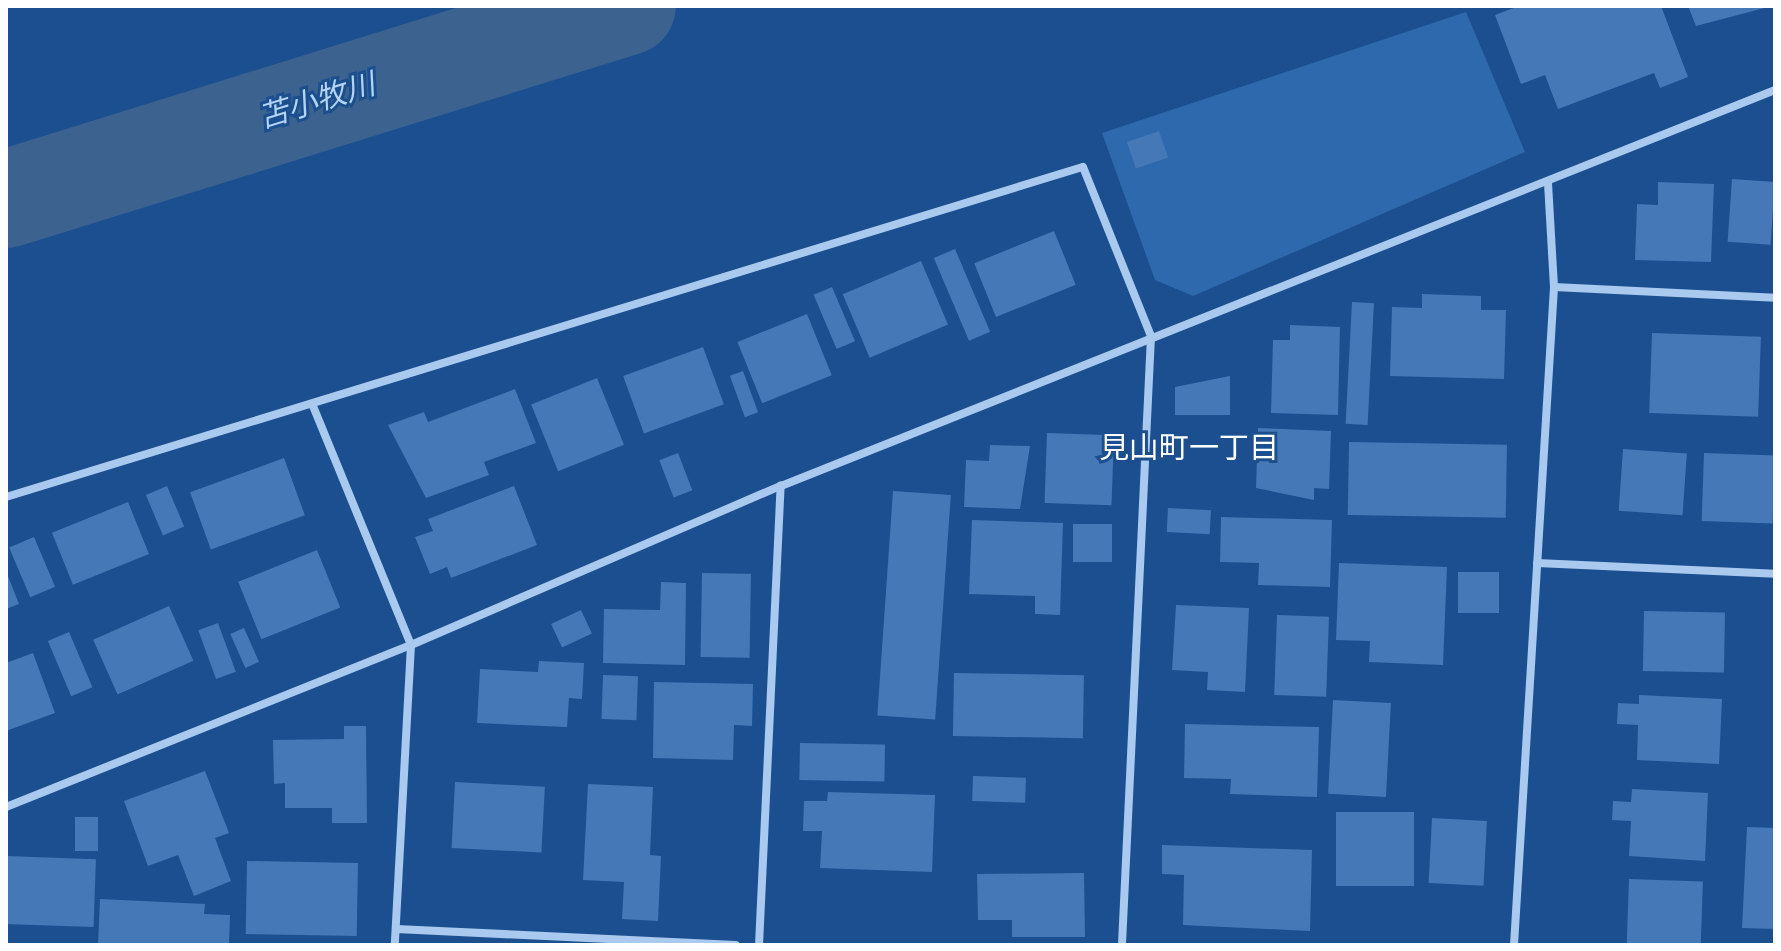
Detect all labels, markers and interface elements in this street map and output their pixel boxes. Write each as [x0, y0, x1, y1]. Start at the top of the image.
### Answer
water label: 苫小牧川 [254, 67, 380, 137]
district label: 見山町一丁目 [1099, 431, 1279, 467]

